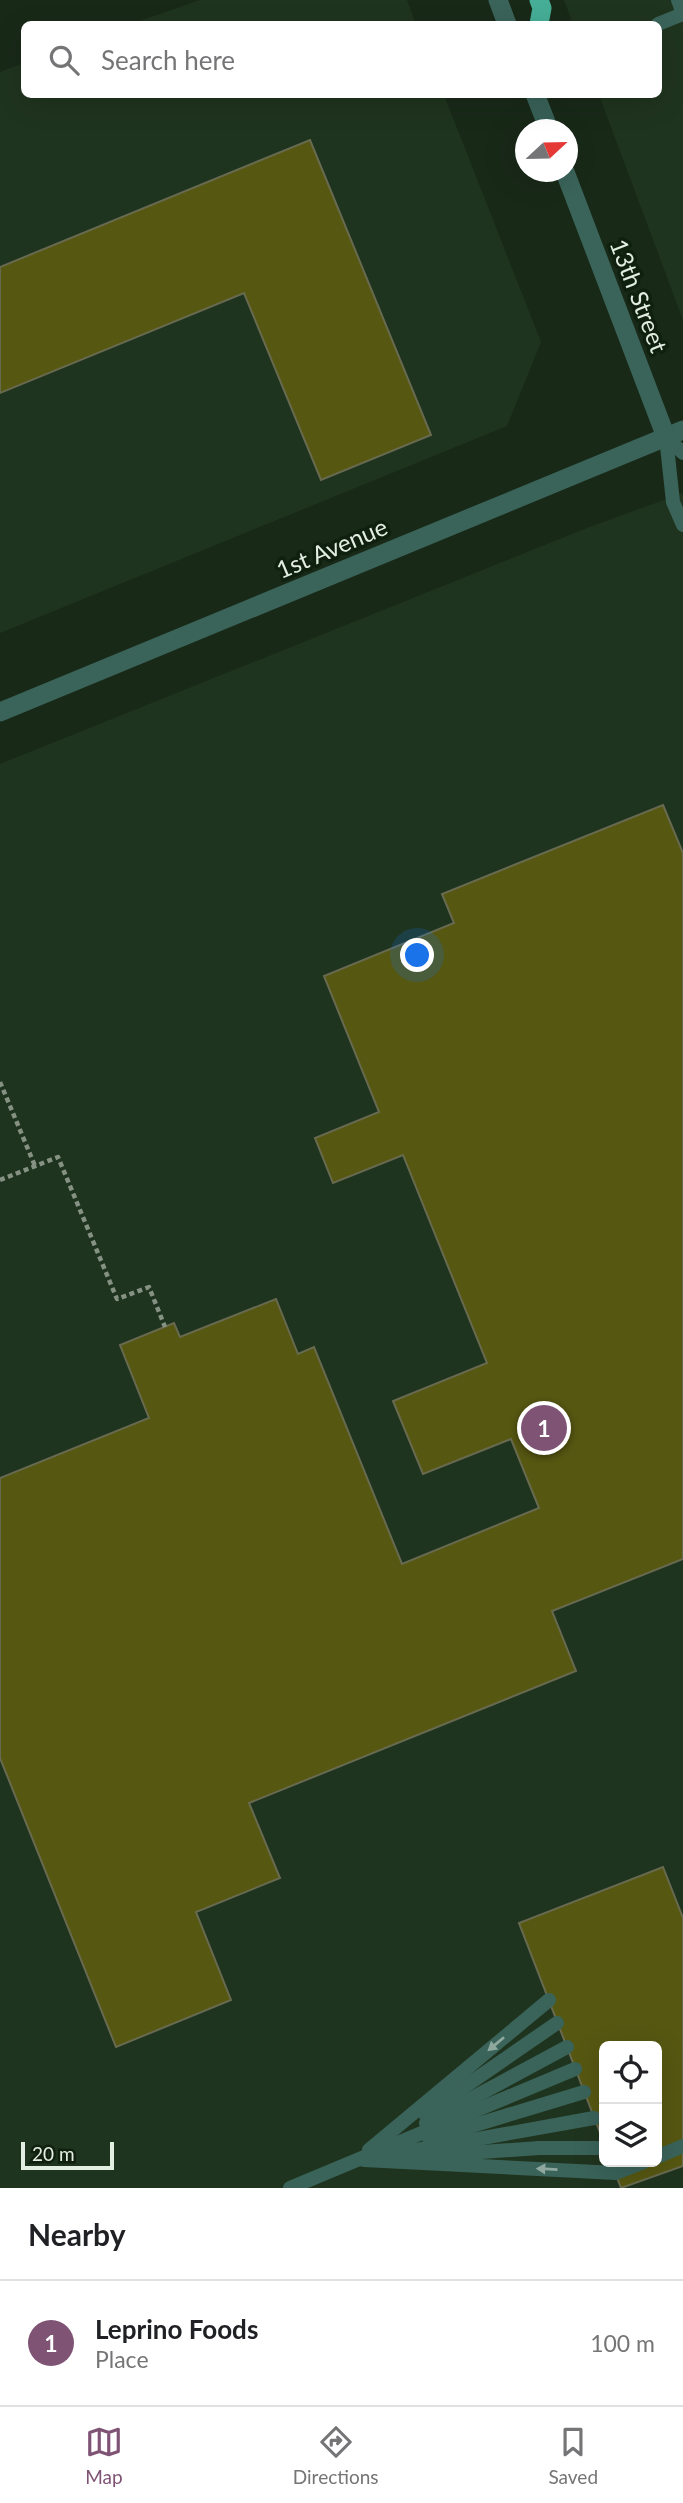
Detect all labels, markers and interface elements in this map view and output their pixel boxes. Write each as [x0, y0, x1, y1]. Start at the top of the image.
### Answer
search box [21, 21, 662, 98]
icon: search [45, 41, 83, 79]
text: Search here [101, 44, 235, 76]
north arrow [515, 119, 578, 182]
street label: 13th Street [605, 235, 674, 357]
street label: 1st Avenue [272, 511, 391, 584]
your location [400, 938, 434, 972]
pin: 1 [521, 1402, 567, 1454]
one-way arrow [488, 2036, 506, 2051]
map controls [599, 2041, 662, 2167]
button: locate [599, 2041, 662, 2104]
button: layers [599, 2104, 662, 2167]
scale bar [21, 2139, 114, 2171]
text: 20 m [32, 2142, 75, 2165]
one-way arrow [536, 2164, 558, 2175]
text: Nearby [28, 2216, 126, 2252]
text: Leprino Foods [95, 2313, 258, 2345]
text: 1 [44, 2329, 58, 2357]
text: 100 m [590, 2329, 655, 2357]
text: Place [95, 2345, 149, 2373]
tab: Map [85, 2423, 123, 2488]
tab: Directions [293, 2423, 379, 2488]
tab: Saved [548, 2423, 598, 2488]

